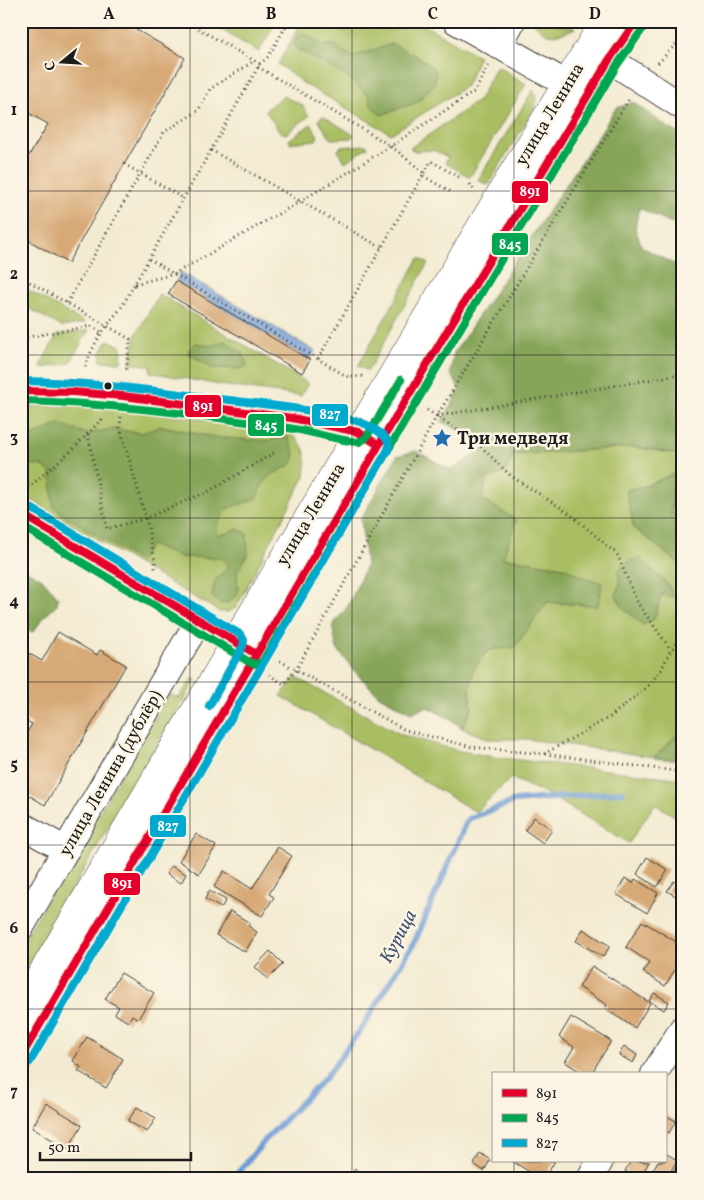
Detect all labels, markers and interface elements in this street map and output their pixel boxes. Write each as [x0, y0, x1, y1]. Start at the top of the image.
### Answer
text: A [103, 4, 115, 26]
text: B [266, 4, 277, 26]
text: C [428, 4, 438, 26]
text: D [589, 4, 601, 26]
north arrow [38, 38, 88, 88]
text: С [41, 58, 61, 73]
street label: улица Ленина [510, 58, 591, 171]
text: 1 [11, 100, 17, 122]
line badge: 891 [511, 180, 549, 204]
text: 891 [520, 183, 541, 202]
line badge: 845 [491, 232, 529, 256]
text: 845 [499, 236, 521, 255]
text: 2 [10, 264, 18, 286]
unlabelled marker [103, 381, 113, 391]
line badge: 891 [184, 394, 222, 418]
text: 891 [193, 398, 214, 417]
line badge: 827 [311, 403, 349, 427]
text: 827 [319, 406, 341, 425]
line badge: 845 [247, 413, 285, 437]
text: 845 [255, 417, 277, 436]
text: 3 [10, 427, 18, 449]
place icon: Три медведя [431, 427, 453, 449]
place label: Три медведя [457, 427, 569, 452]
street label: улица Ленина [271, 458, 352, 571]
text: 4 [9, 591, 19, 613]
street label: улица Ленина (дублёр) [53, 686, 169, 862]
text: 5 [10, 754, 18, 776]
line badge: 827 [149, 814, 187, 838]
text: 827 [157, 818, 179, 837]
line badge: 891 [103, 872, 141, 896]
text: 891 [112, 875, 133, 894]
water label: Курица [374, 906, 424, 968]
text: 6 [10, 918, 19, 940]
legend [492, 1072, 666, 1162]
text: 7 [10, 1081, 18, 1103]
text: 891 [536, 1084, 557, 1105]
text: 845 [536, 1108, 559, 1129]
scale bar [40, 1130, 191, 1162]
text: 827 [536, 1134, 559, 1155]
text: 50 m [48, 1138, 80, 1159]

